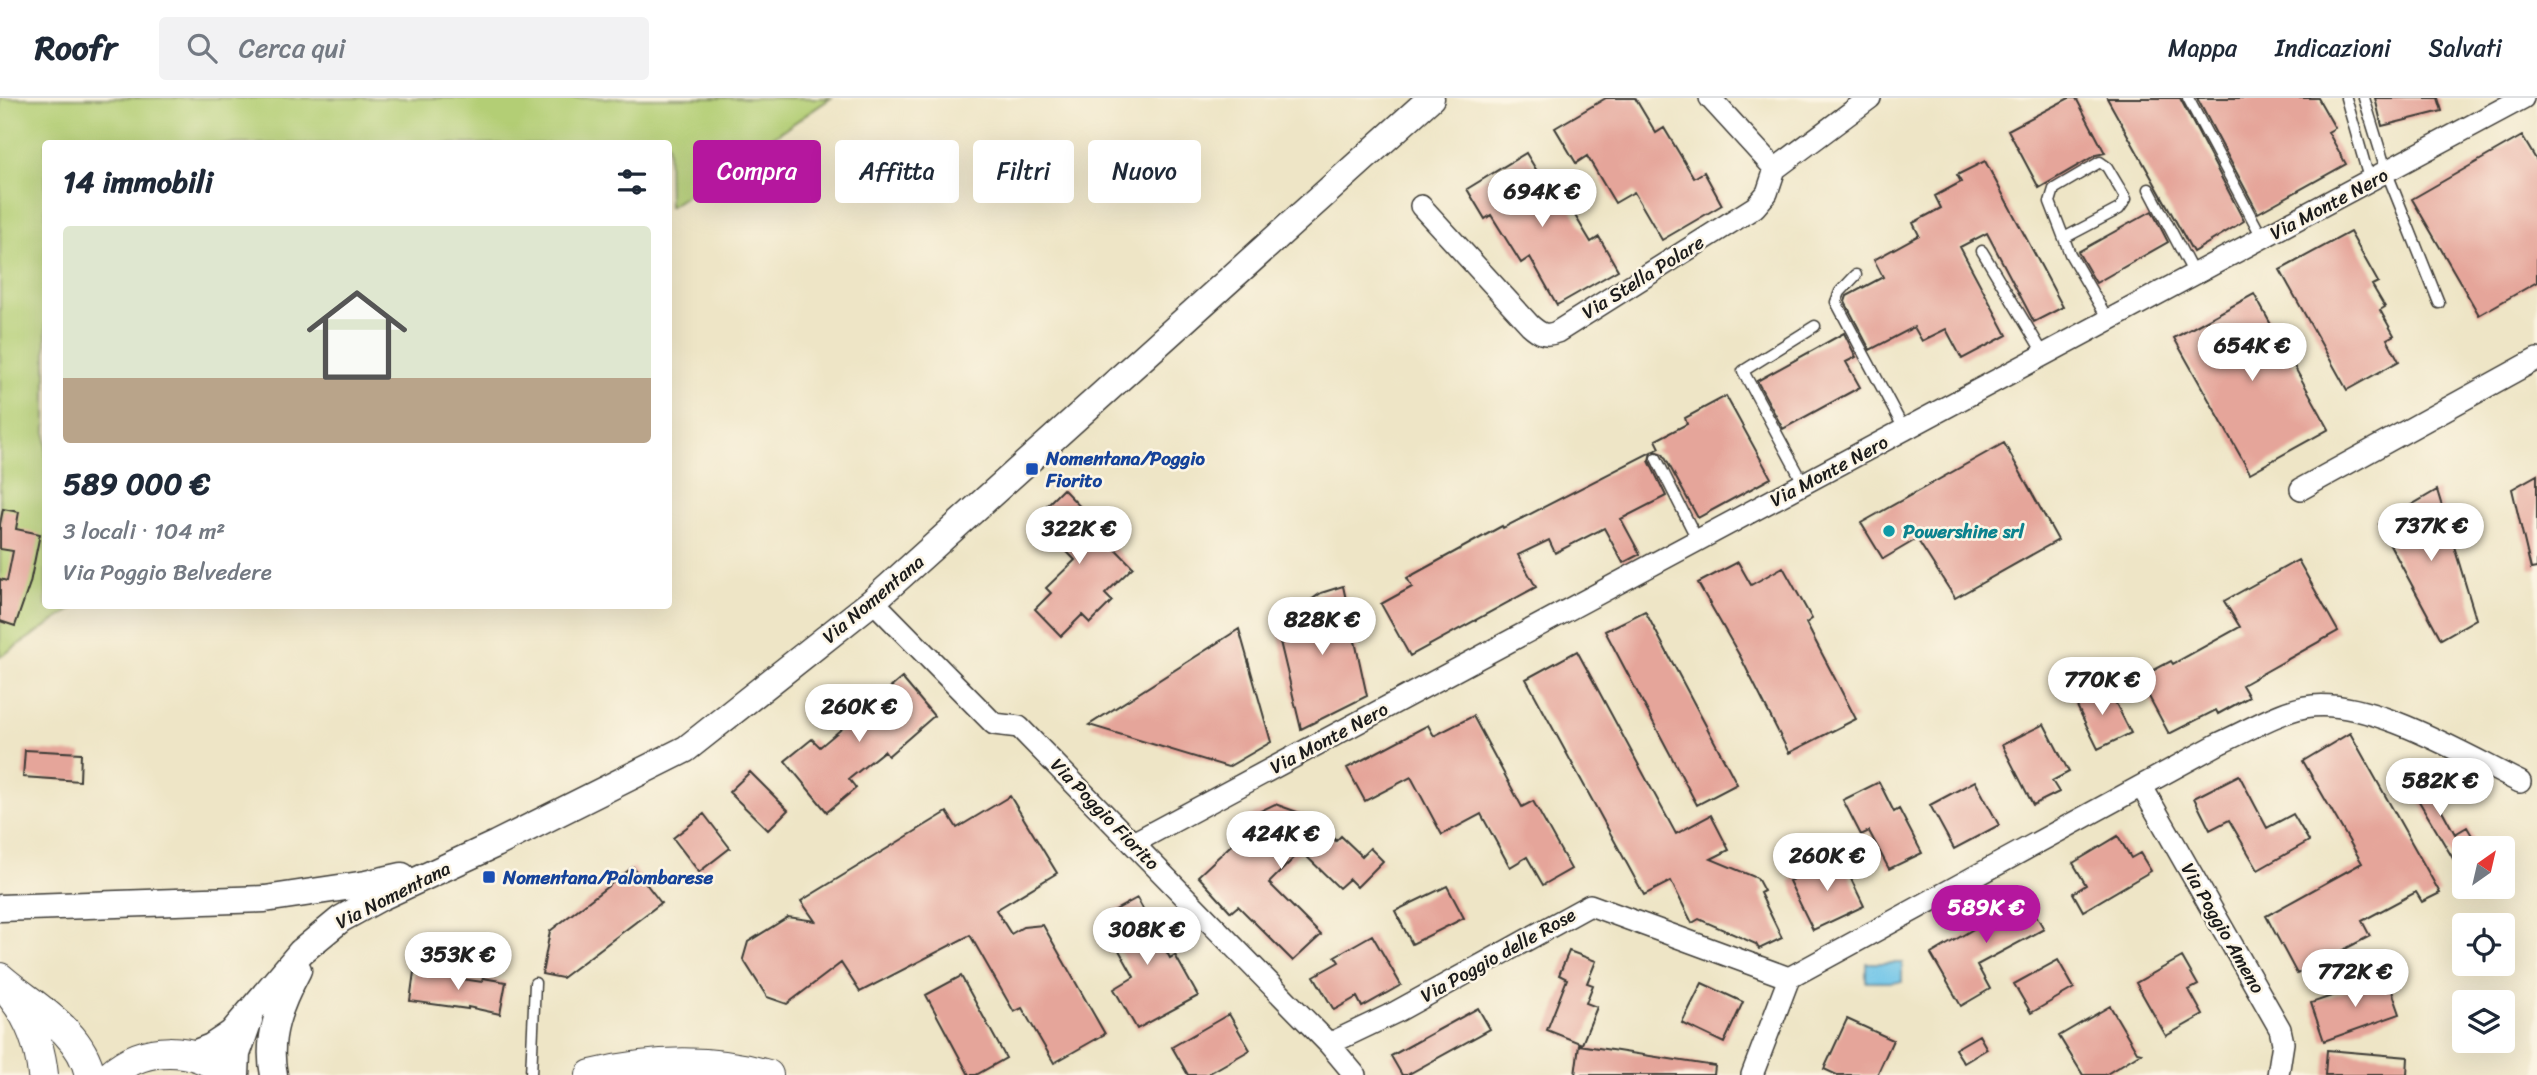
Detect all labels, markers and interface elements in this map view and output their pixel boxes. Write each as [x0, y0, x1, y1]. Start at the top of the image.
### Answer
search box [159, 17, 649, 80]
text: Roofr [35, 19, 117, 77]
text: Cerca qui [239, 25, 346, 71]
text: Mappa [2168, 27, 2237, 69]
text: Indicazioni [2275, 27, 2391, 69]
text: Salvati [2429, 27, 2502, 69]
icon: search [183, 29, 221, 67]
chip: Compra [693, 140, 821, 203]
chip: Affitta [835, 140, 959, 203]
chip: Filtri [973, 140, 1074, 203]
chip: Nuovo [1088, 140, 1201, 203]
text: 14 immobili [63, 155, 213, 209]
street label: Via Monte Nero [2264, 159, 2394, 249]
icon: filters [613, 163, 651, 201]
pin: 694K € [1485, 170, 1599, 229]
text: 694K € [1504, 171, 1580, 212]
street label: Via Stella Polare [1575, 226, 1711, 328]
icon: home [294, 272, 420, 398]
pin: 654K € [2195, 324, 2309, 383]
text: 654K € [2214, 325, 2290, 366]
street label: Via Monte Nero [1764, 426, 1894, 516]
place label: Nomentana/Poggio Fiorito [1045, 442, 1205, 497]
text: 589 000 € [63, 457, 210, 511]
marker: Nomentana/Poggio Fiorito [1024, 461, 1040, 477]
pin: 737K € [2374, 504, 2488, 563]
text: 737K € [2394, 505, 2468, 546]
pin: 322K € [1022, 506, 1136, 566]
text: 322K € [1042, 508, 1116, 549]
text: 3 locali · 104 m² [63, 511, 225, 552]
place label: Powershine srl [1903, 515, 2025, 548]
marker: Powershine srl [1881, 523, 1897, 539]
street label: Via Nomentana [814, 546, 932, 652]
text: Via Poggio Belvedere [63, 552, 272, 593]
pin: 828K € [1265, 598, 1379, 657]
text: 828K € [1284, 599, 1360, 640]
pin: 770K € [2045, 658, 2159, 717]
text: 770K € [2064, 659, 2140, 700]
pin: 260K € [802, 684, 916, 744]
text: 260K € [821, 686, 897, 727]
street label: Via Monte Nero [1264, 693, 1394, 783]
street label: Via Poggio Fiorito [1042, 750, 1168, 878]
pin: 582K € [2383, 758, 2497, 818]
text: 582K € [2402, 760, 2478, 801]
pin: 424K € [1224, 812, 1338, 871]
text: 424K € [1242, 813, 1320, 854]
pin: 260K € [1770, 834, 1884, 893]
text: 260K € [1789, 835, 1865, 876]
north arrow [2452, 836, 2515, 900]
map controls [2452, 836, 2515, 1053]
street label: Via Nomentana [330, 852, 457, 938]
street label: Via Poggio Ameno [2172, 856, 2274, 1000]
place label: Nomentana/Palombarese [502, 861, 714, 894]
marker: Nomentana/Palombarese [481, 869, 497, 885]
pin: 589K € [1929, 886, 2043, 945]
text: 589K € [1947, 887, 2025, 928]
street label: Via Poggio delle Rose [1414, 899, 1582, 1011]
pin: 308K € [1090, 908, 1204, 967]
text: 308K € [1109, 909, 1185, 950]
button: locate [2452, 913, 2515, 976]
pin: 353K € [401, 932, 515, 992]
text: 353K € [421, 934, 495, 975]
pin: 772K € [2298, 950, 2412, 1009]
text: 772K € [2318, 951, 2392, 992]
button: layers [2452, 990, 2515, 1053]

